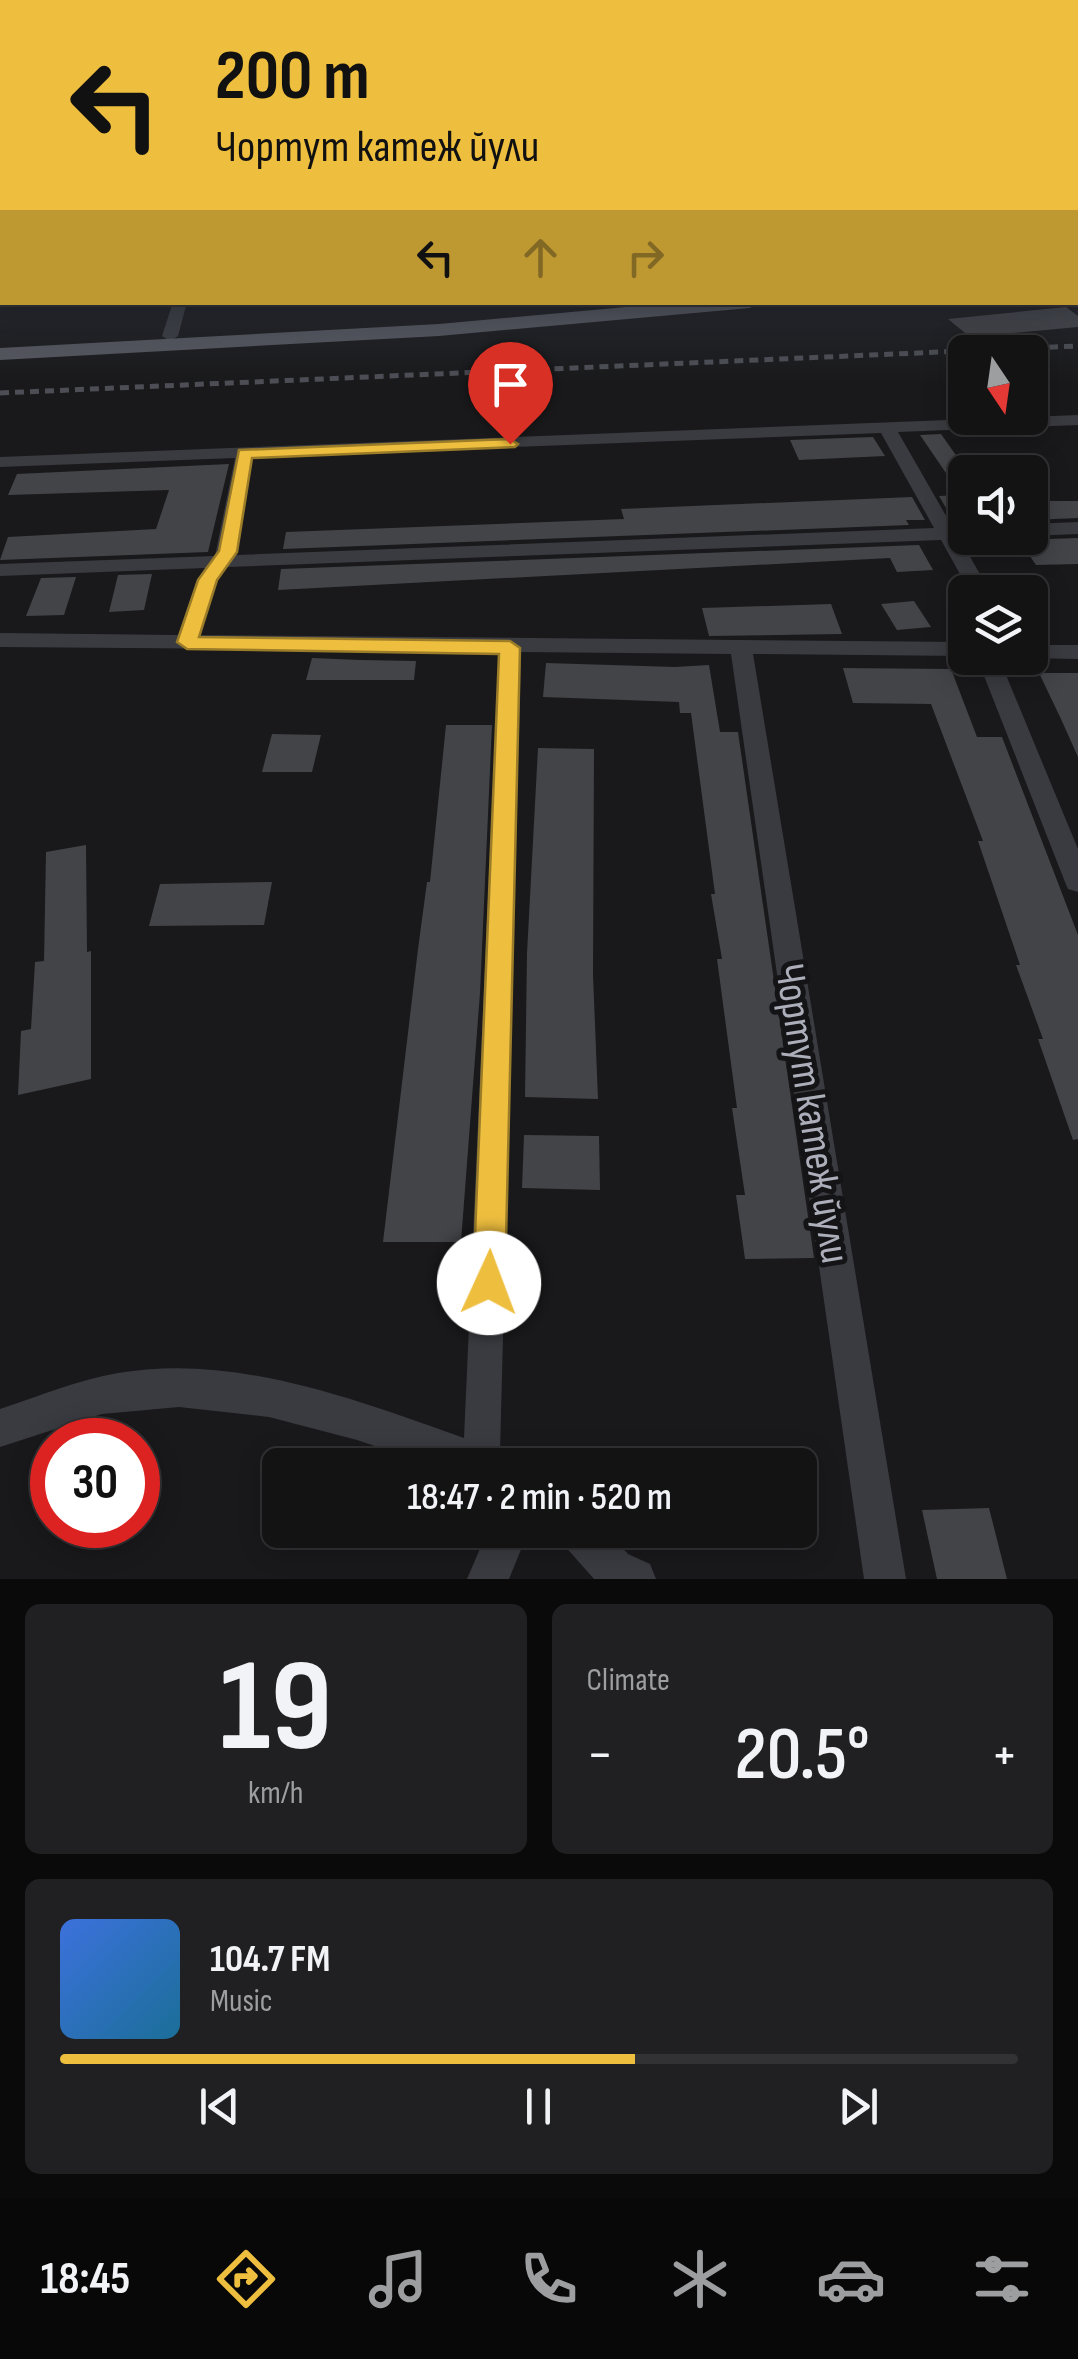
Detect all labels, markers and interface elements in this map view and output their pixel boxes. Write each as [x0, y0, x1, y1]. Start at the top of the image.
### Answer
text: 200 m [215, 35, 370, 119]
icon: left [50, 40, 180, 170]
text: Чортут катеж йули [215, 120, 539, 175]
icon: left [408, 230, 463, 285]
icon: ahead [513, 230, 568, 285]
icon: right [618, 230, 673, 285]
north arrow [948, 335, 1048, 435]
map controls [948, 335, 1048, 675]
pin [468, 342, 553, 445]
icon: arrive [483, 357, 538, 412]
button: sound [948, 455, 1048, 555]
button: layers [948, 575, 1048, 675]
street label: Чортут катеж йули [763, 960, 860, 1267]
position arrow [437, 1231, 541, 1335]
speed limit sign: 30 [30, 1418, 160, 1548]
text: 18:47 · 2 min · 520 m [407, 1475, 672, 1520]
text: 19 [219, 1631, 332, 1787]
text: Climate [587, 1661, 670, 1700]
text: 20.5° [735, 1710, 870, 1801]
text: − [587, 1722, 613, 1789]
text: + [991, 1722, 1018, 1789]
text: km/h [248, 1774, 303, 1813]
text: 104.7 FM [210, 1937, 330, 1982]
text: Music [210, 1982, 273, 2021]
icon: previous [192, 2079, 247, 2134]
icon: pause [511, 2079, 566, 2134]
icon: next [831, 2079, 886, 2134]
icon: directions [211, 2244, 281, 2314]
icon: music [363, 2244, 433, 2314]
icon: phone [514, 2244, 584, 2314]
icon: climate [665, 2244, 735, 2314]
icon: car [816, 2244, 886, 2314]
icon: filters [967, 2244, 1037, 2314]
text: 18:45 [41, 2252, 130, 2307]

